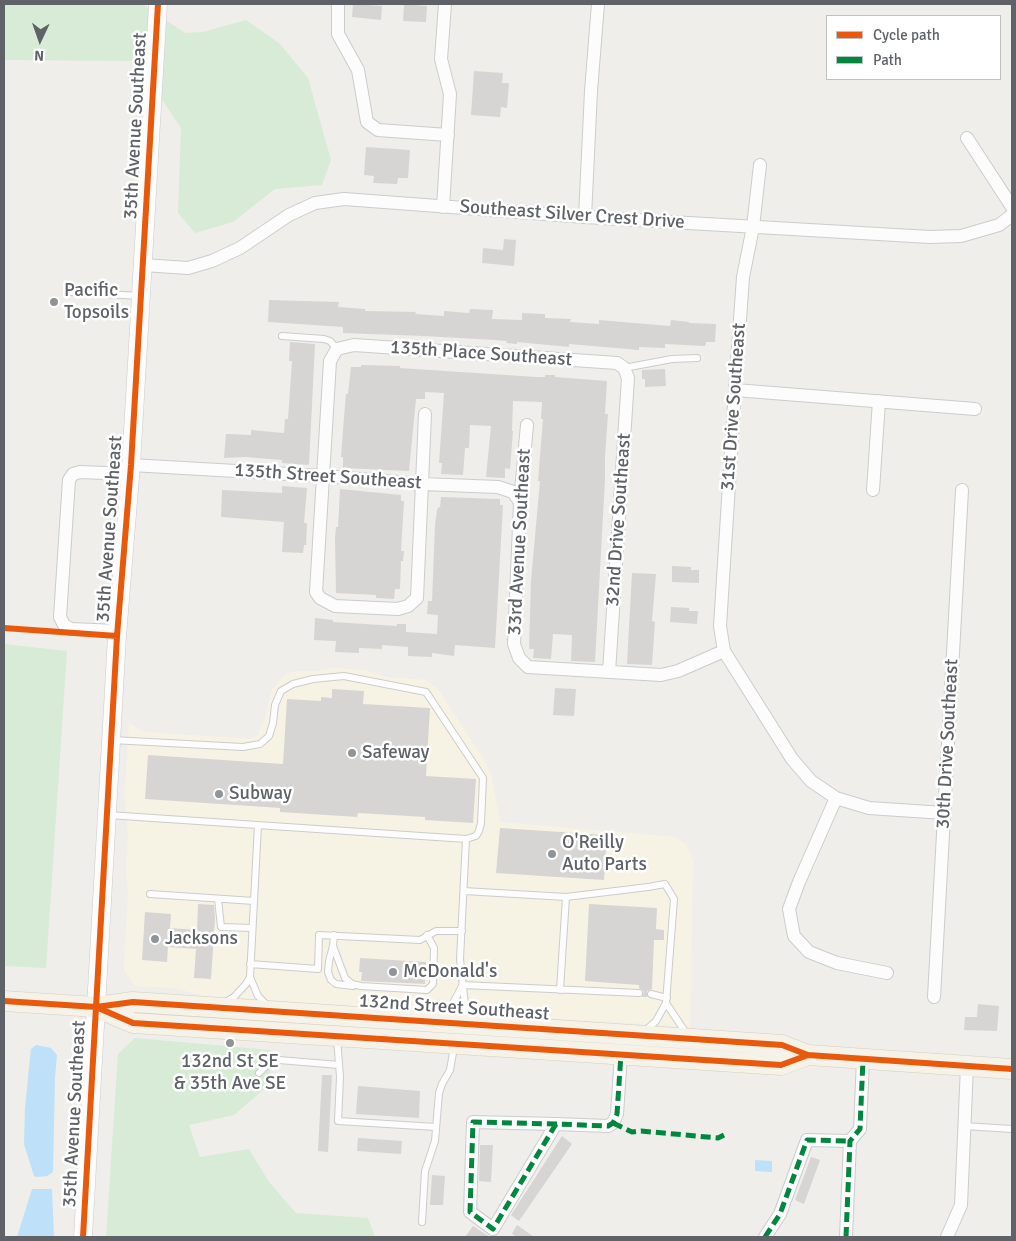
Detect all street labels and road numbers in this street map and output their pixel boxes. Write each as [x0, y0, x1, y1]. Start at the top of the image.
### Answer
street label: 35th Avenue Southeast [120, 32, 152, 220]
street label: Southeast Silver Crest Drive [459, 196, 685, 234]
street label: 31st Drive Southeast [717, 322, 751, 492]
street label: 135th Place Southeast [389, 336, 573, 372]
street label: 32nd Drive Southeast [602, 433, 636, 607]
street label: 35th Avenue Southeast [92, 435, 128, 623]
street label: 33rd Avenue Southeast [504, 448, 536, 636]
street label: 135th Street Southeast [234, 459, 422, 495]
street label: 30th Drive Southeast [932, 658, 964, 830]
street label: 132nd Street Southeast [358, 990, 550, 1026]
street label: 35th Avenue Southeast [59, 1020, 91, 1208]

